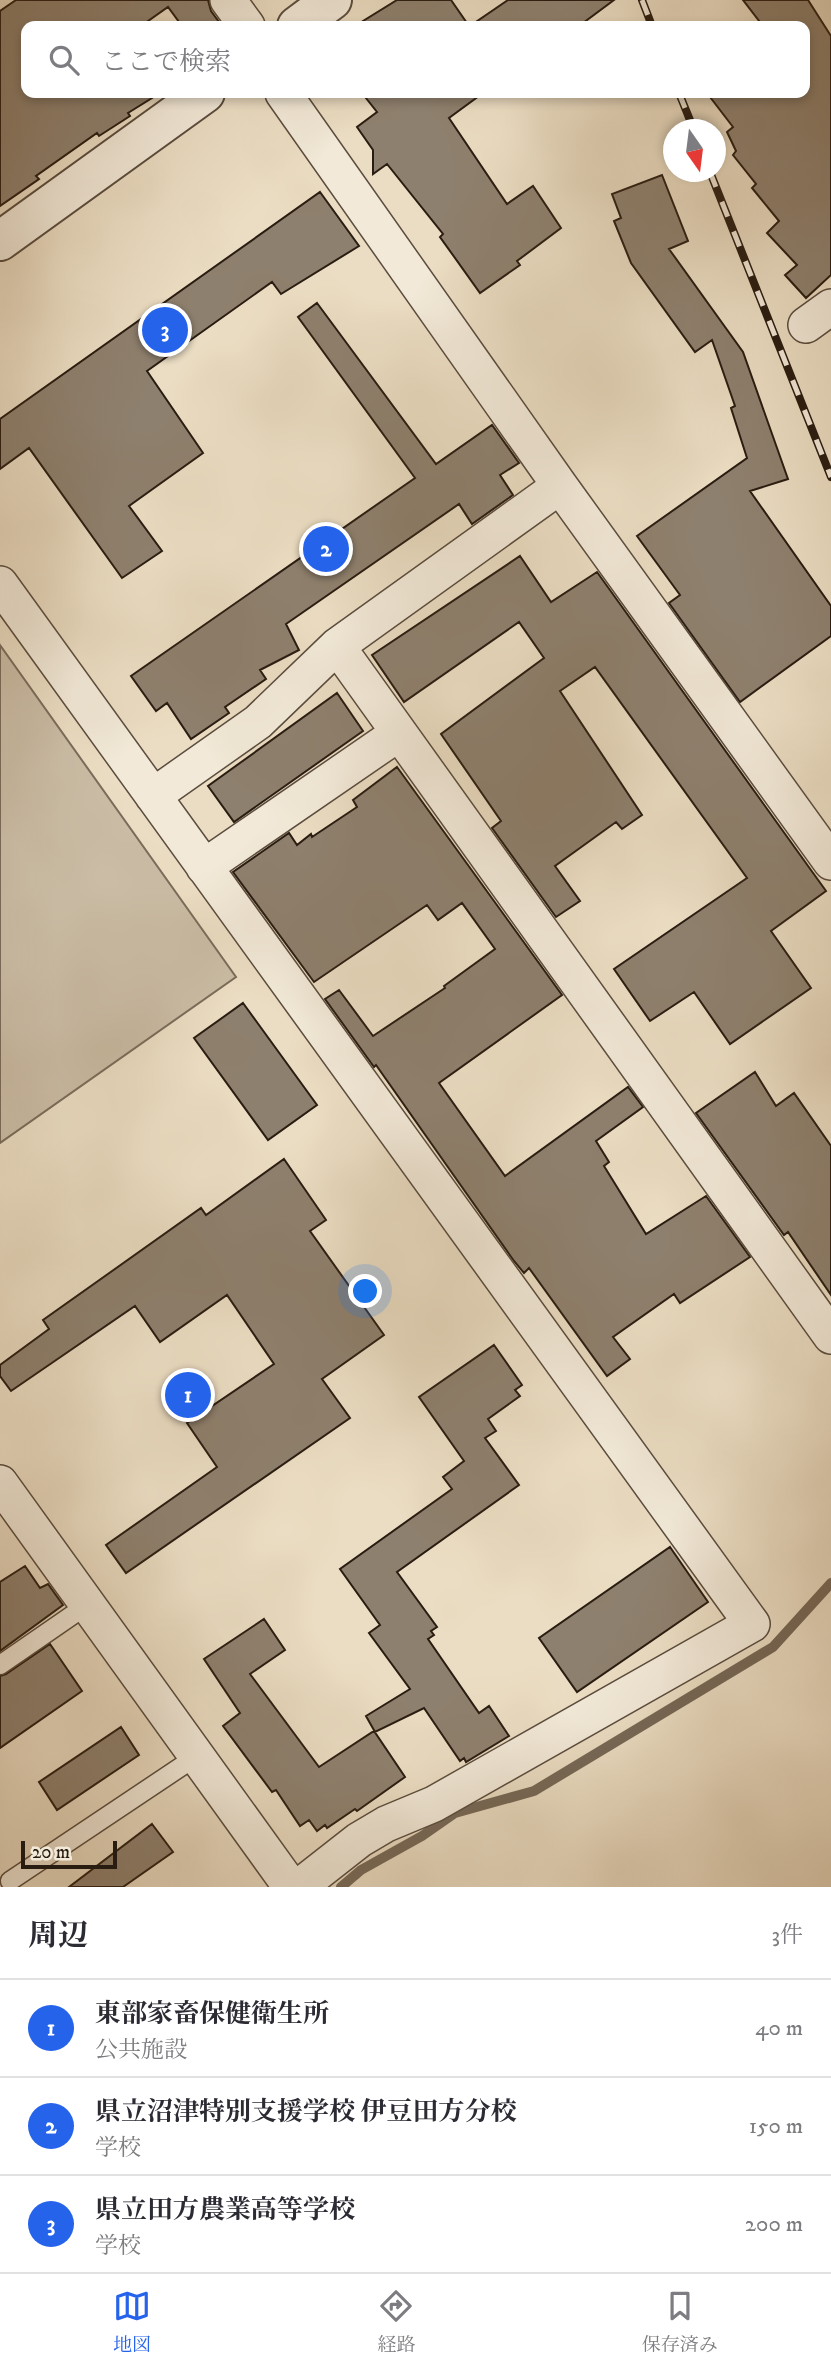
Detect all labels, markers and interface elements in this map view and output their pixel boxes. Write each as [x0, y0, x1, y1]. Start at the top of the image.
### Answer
search box [21, 21, 810, 98]
icon: search [45, 41, 83, 79]
text: ここで検索 [101, 46, 231, 79]
north arrow [663, 119, 726, 182]
pin: 3 [142, 304, 188, 356]
pin: 2 [303, 523, 349, 575]
your location [348, 1274, 382, 1308]
pin: 1 [165, 1369, 211, 1421]
scale bar [21, 1838, 117, 1870]
text: 20 m [32, 1841, 70, 1864]
text: 周辺 [28, 1918, 88, 1955]
text: 3件 [771, 1921, 803, 1950]
text: 東部家畜保健衛生所 [95, 1998, 329, 2031]
text: 1 [47, 2014, 55, 2043]
text: 40 m [755, 2014, 803, 2043]
text: 公共施設 [95, 2036, 187, 2065]
text: 県立沼津特別支援学校 伊豆田方分校 [95, 2096, 517, 2129]
text: 2 [45, 2112, 57, 2141]
text: 150 m [749, 2112, 803, 2141]
text: 学校 [95, 2134, 141, 2163]
text: 県立田方農業高等学校 [95, 2194, 355, 2227]
text: 3 [47, 2210, 55, 2239]
text: 200 m [745, 2210, 803, 2239]
text: 学校 [95, 2232, 141, 2261]
tab: 地図 [113, 2287, 151, 2357]
tab: 経路 [377, 2287, 416, 2357]
tab: 保存済み [642, 2287, 718, 2357]

